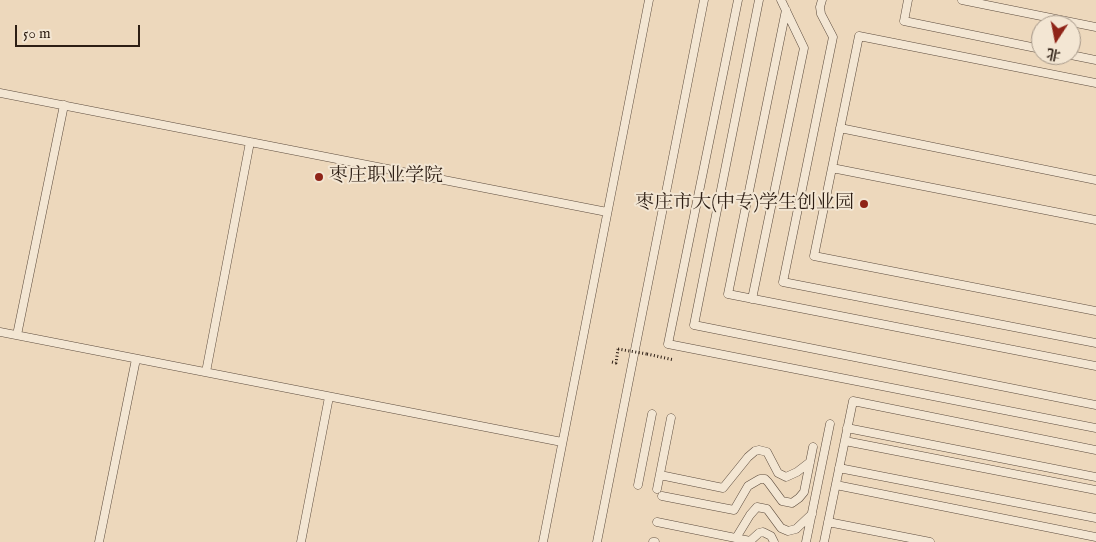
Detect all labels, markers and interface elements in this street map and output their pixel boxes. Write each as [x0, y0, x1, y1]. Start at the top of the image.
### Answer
scale bar [18, 15, 142, 47]
north arrow [1031, 15, 1081, 65]
text: 50 m [23, 24, 51, 43]
text: 北 [1045, 44, 1062, 64]
place label: 枣庄职业学院 [329, 166, 443, 188]
marker: 枣庄职业学院 [313, 171, 325, 183]
place label: 枣庄市大(中专)学生创业园 [635, 193, 854, 215]
marker: 枣庄市大(中专)学生创业园 [858, 198, 870, 210]

